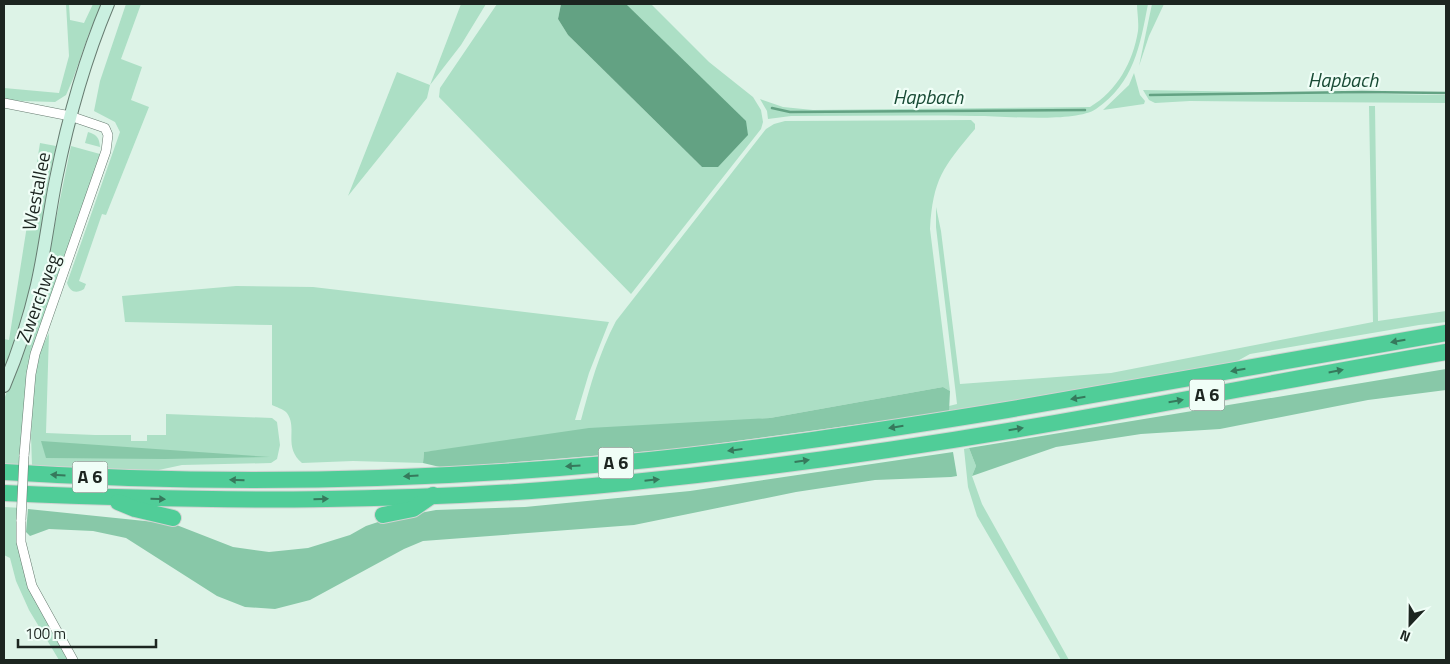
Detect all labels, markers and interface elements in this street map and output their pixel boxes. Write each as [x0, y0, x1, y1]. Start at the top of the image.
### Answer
water label: Hapbach [1308, 64, 1379, 95]
water label: Hapbach [893, 81, 964, 112]
street label: Westallee [14, 149, 57, 232]
street label: Zwerchweg [8, 249, 67, 346]
one-way arrow [1390, 338, 1406, 346]
one-way arrow [1230, 366, 1246, 374]
one-way arrow [1328, 367, 1344, 375]
road number: A 6 [1190, 380, 1224, 410]
one-way arrow [1070, 394, 1086, 402]
one-way arrow [1168, 397, 1184, 405]
one-way arrow [887, 424, 903, 432]
one-way arrow [1008, 425, 1024, 433]
one-way arrow [727, 447, 743, 455]
road number: A 6 [598, 448, 634, 478]
one-way arrow [794, 457, 810, 465]
road number: A 6 [72, 462, 108, 492]
one-way arrow [565, 463, 581, 471]
one-way arrow [49, 471, 65, 479]
one-way arrow [403, 472, 419, 480]
one-way arrow [229, 476, 245, 484]
one-way arrow [644, 476, 660, 484]
one-way arrow [151, 495, 167, 503]
one-way arrow [313, 495, 329, 503]
north arrow [1385, 599, 1435, 649]
scale bar [18, 616, 155, 648]
text: 100 m [25, 622, 66, 645]
text: N [1397, 625, 1413, 648]

